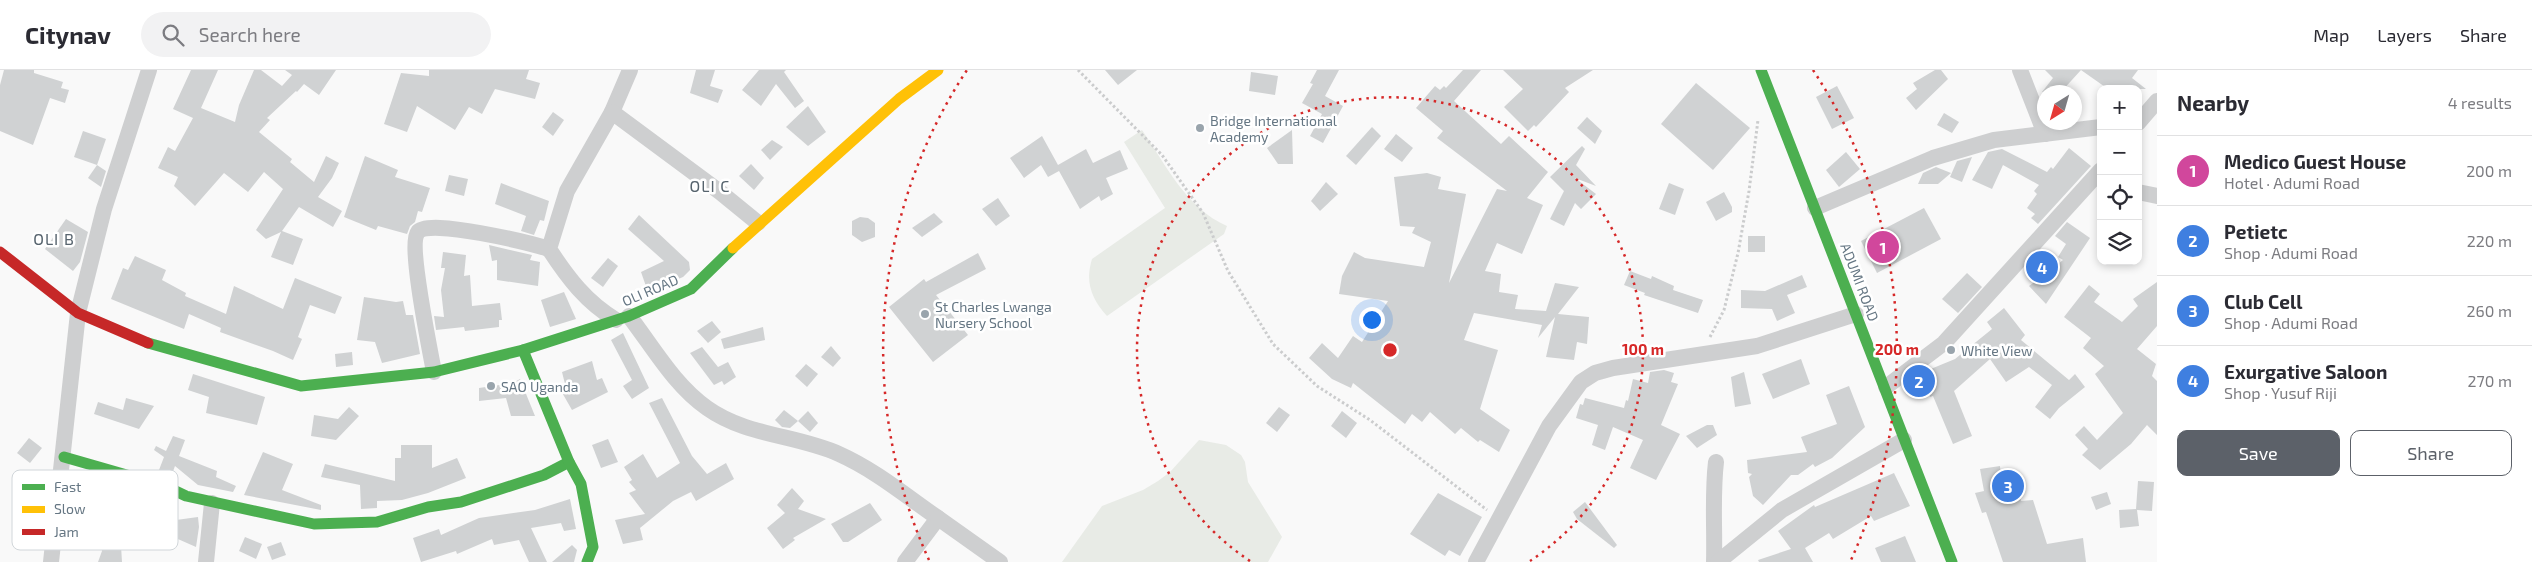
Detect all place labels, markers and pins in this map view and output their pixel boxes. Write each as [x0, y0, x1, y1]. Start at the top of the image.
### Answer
place label: Bridge International Academy [1210, 112, 1338, 145]
marker: Bridge International Academy [1194, 122, 1206, 134]
pin: 1 [1867, 228, 1899, 266]
pin: 4 [2026, 248, 2058, 286]
place label: St Charles Lwanga Nursery School [935, 298, 1052, 331]
marker: St Charles Lwanga Nursery School [919, 308, 931, 320]
centre of rings [1381, 341, 1399, 359]
place label: White View [1961, 342, 2033, 359]
marker: White View [1945, 344, 1957, 356]
pin: 2 [1903, 362, 1935, 400]
place label: SAO Uganda [501, 378, 579, 395]
marker: SAO Uganda [485, 380, 497, 392]
pin: 3 [1992, 467, 2024, 505]

